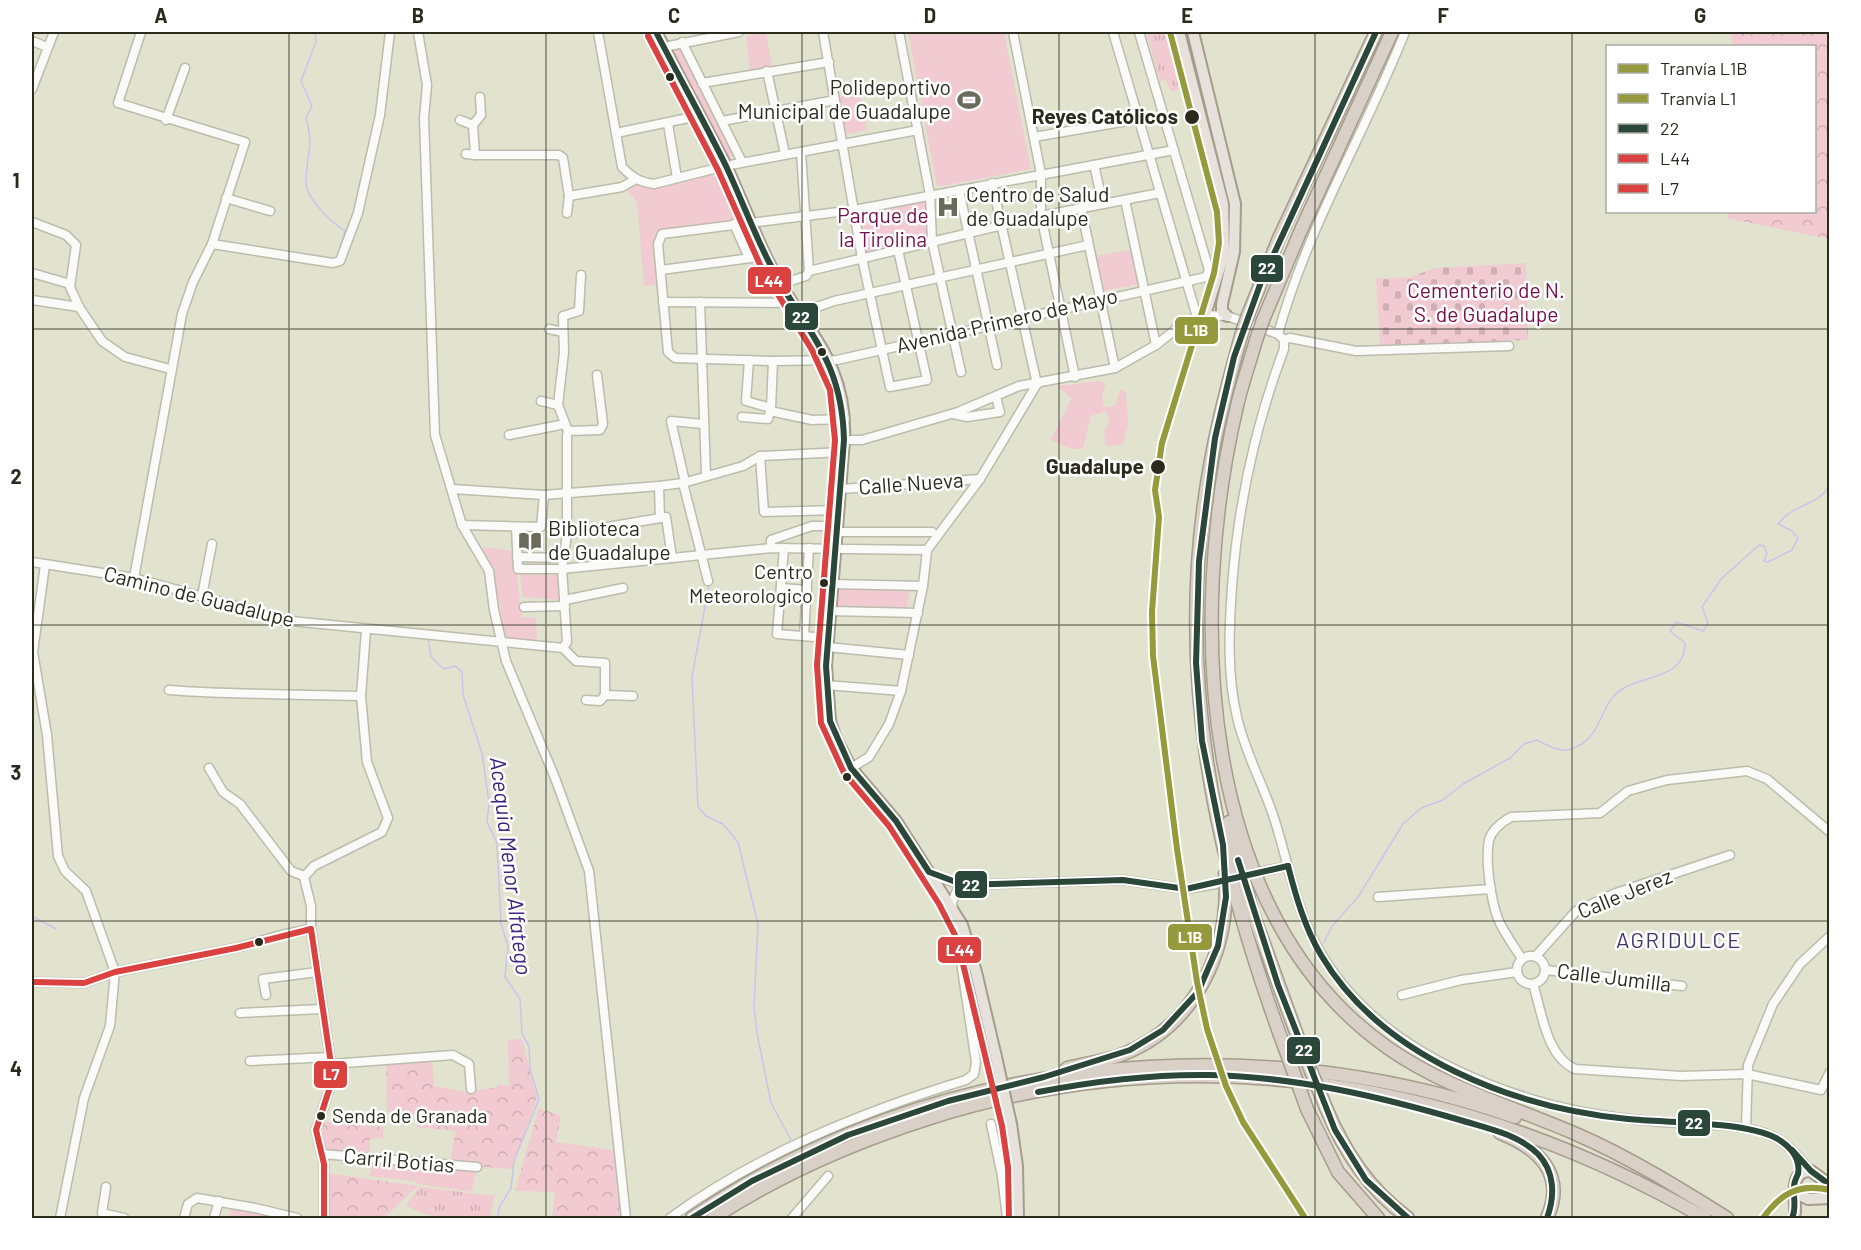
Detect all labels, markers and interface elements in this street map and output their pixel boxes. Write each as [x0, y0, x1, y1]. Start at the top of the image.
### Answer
text: A [154, 3, 168, 27]
text: B [412, 3, 424, 27]
text: C [668, 3, 680, 27]
text: D [924, 3, 936, 27]
text: E [1181, 3, 1193, 27]
text: F [1437, 3, 1449, 27]
text: G [1694, 3, 1706, 27]
legend [1606, 45, 1816, 213]
text: Tranvía L1B [1660, 57, 1748, 79]
unlabelled marker [664, 71, 676, 83]
place label: Polideportivo Municipal de Guadalupe [738, 74, 951, 123]
sports icon: Polideportivo Municipal de Guadalupe [956, 87, 982, 113]
text: Tranvía L1 [1660, 87, 1736, 109]
place label: Reyes Católicos [1032, 103, 1178, 128]
marker: Reyes Católicos [1183, 108, 1201, 126]
text: 22 [1660, 117, 1679, 139]
text: L44 [1660, 147, 1690, 169]
text: 1 [12, 168, 20, 192]
text: L7 [1660, 177, 1679, 199]
place label: Centro de Salud de Guadalupe [966, 181, 1109, 230]
hospital icon: Centro de Salud de Guadalupe [935, 194, 961, 220]
park label: Parque de la Tirolina [837, 202, 929, 251]
line badge: 22 [1250, 254, 1284, 283]
text: 22 [1258, 258, 1276, 277]
line badge: L44 [747, 266, 792, 295]
text: L44 [755, 271, 783, 290]
park label: Cementerio de N. S. de Guadalupe [1407, 277, 1565, 326]
street label: Avenida Primero de Mayo [894, 282, 1120, 357]
line badge: 22 [784, 302, 819, 331]
text: 22 [792, 307, 810, 326]
line badge: L1B [1174, 316, 1219, 345]
text: L1B [1184, 320, 1208, 339]
unlabelled marker [816, 346, 828, 358]
place label: Guadalupe [1046, 453, 1144, 478]
marker: Guadalupe [1149, 458, 1167, 476]
text: 2 [10, 464, 22, 488]
street label: Calle Nueva [858, 466, 964, 499]
place label: Biblioteca de Guadalupe [548, 515, 671, 564]
library icon: Biblioteca de Guadalupe [517, 528, 543, 554]
place label: Centro Meteorologico [689, 559, 813, 607]
street label: Camino de Guadalupe [101, 560, 297, 631]
marker: Centro Meteorologico [818, 577, 830, 589]
water label: Acequia Menor Alfatego [486, 755, 538, 976]
text: 3 [11, 760, 21, 784]
unlabelled marker [841, 771, 853, 783]
street label: Calle Jerez [1573, 862, 1675, 923]
line badge: 22 [954, 870, 988, 899]
text: 22 [962, 875, 980, 894]
line badge: L1B [1167, 923, 1213, 951]
district label: AGRIDULCE [1616, 926, 1742, 952]
text: L1B [1178, 927, 1202, 946]
unlabelled marker [253, 936, 265, 948]
line badge: L44 [937, 936, 982, 964]
text: L44 [946, 940, 974, 959]
street label: Calle Jumilla [1556, 957, 1673, 996]
line badge: 22 [1286, 1036, 1321, 1065]
text: 22 [1295, 1040, 1313, 1059]
text: 4 [10, 1056, 22, 1080]
line badge: L7 [313, 1060, 348, 1089]
text: L7 [322, 1064, 340, 1083]
place label: Senda de Granada [332, 1103, 488, 1127]
line badge: 22 [1677, 1109, 1711, 1137]
marker: Senda de Granada [315, 1110, 327, 1122]
text: 22 [1685, 1113, 1703, 1132]
street label: Carril Botias [343, 1142, 456, 1177]

